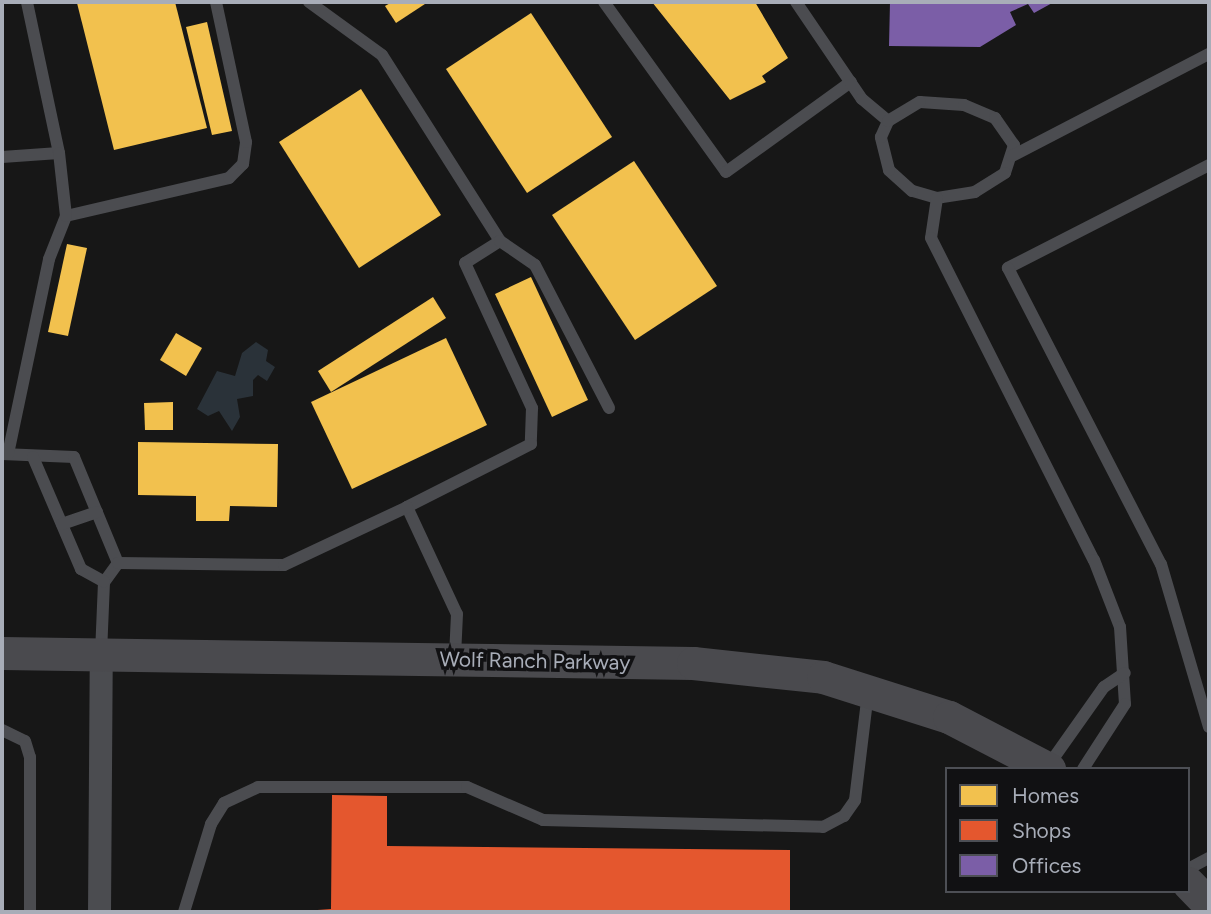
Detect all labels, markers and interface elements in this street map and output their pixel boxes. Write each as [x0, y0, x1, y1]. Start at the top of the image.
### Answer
street label: Wolf Ranch Parkway [439, 647, 631, 675]
legend [945, 767, 1190, 893]
text: Homes [1012, 783, 1079, 808]
text: Shops [1012, 818, 1071, 843]
text: Offices [1012, 853, 1081, 878]

